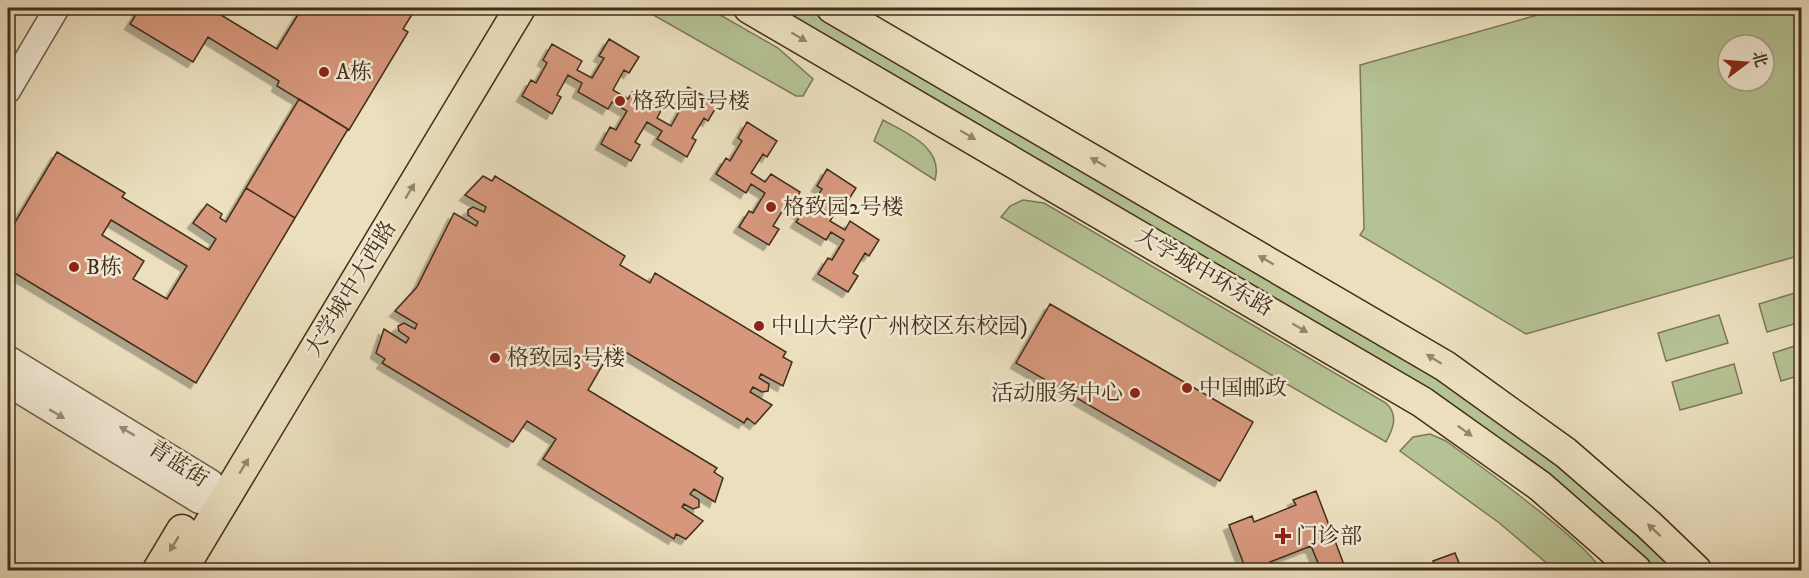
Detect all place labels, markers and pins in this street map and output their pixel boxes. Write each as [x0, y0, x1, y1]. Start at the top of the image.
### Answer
place label: A栋 [336, 59, 372, 86]
marker: A栋 [317, 65, 331, 79]
place label: 格致园1号楼 [632, 88, 750, 115]
marker: 格致园1号楼 [613, 94, 627, 108]
place label: 格致园2号楼 [783, 194, 904, 221]
marker: 格致园2号楼 [764, 200, 778, 214]
place label: B栋 [86, 254, 122, 281]
marker: B栋 [67, 260, 81, 274]
place label: 中山大学(广州校区东校园) [771, 313, 1028, 340]
marker: 中山大学(广州校区东校园) [752, 319, 766, 333]
place label: 格致园3号楼 [507, 345, 625, 372]
marker: 格致园3号楼 [488, 351, 502, 365]
place label: 中国邮政 [1199, 375, 1287, 402]
place label: 活动服务中心 [991, 380, 1123, 407]
marker: 中国邮政 [1180, 381, 1194, 395]
marker: 活动服务中心 [1128, 386, 1142, 400]
place label: 门诊部 [1296, 523, 1362, 550]
marker: 门诊部 [1274, 527, 1292, 545]

